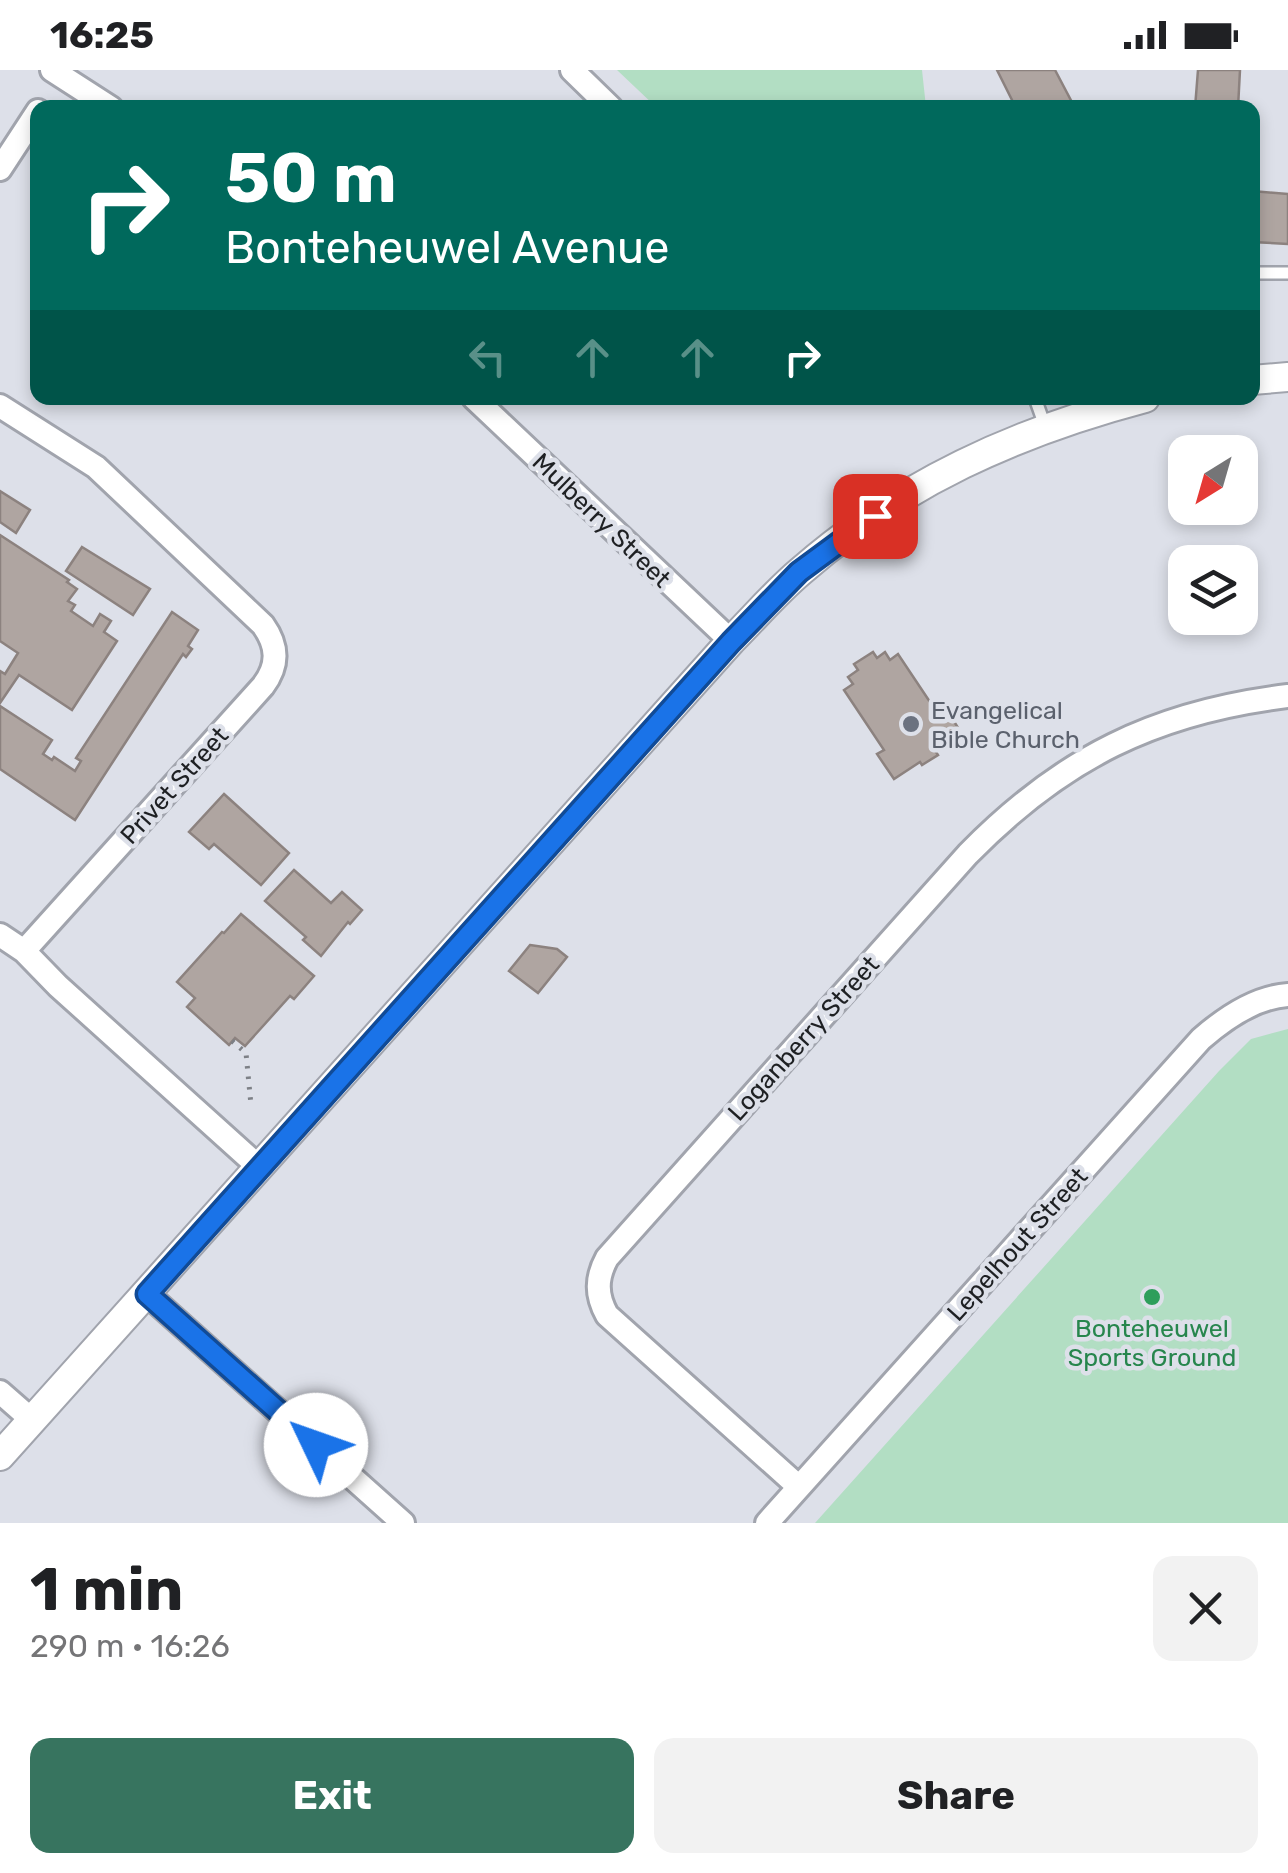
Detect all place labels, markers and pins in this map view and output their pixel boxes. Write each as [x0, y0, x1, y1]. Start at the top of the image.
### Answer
pin [833, 474, 918, 559]
place label: Evangelical Bible Church [931, 696, 1080, 754]
marker: Evangelical Bible Church [900, 713, 922, 735]
marker: Bonteheuwel Sports Ground [1141, 1286, 1163, 1308]
place label: Bonteheuwel Sports Ground [1068, 1314, 1236, 1372]

